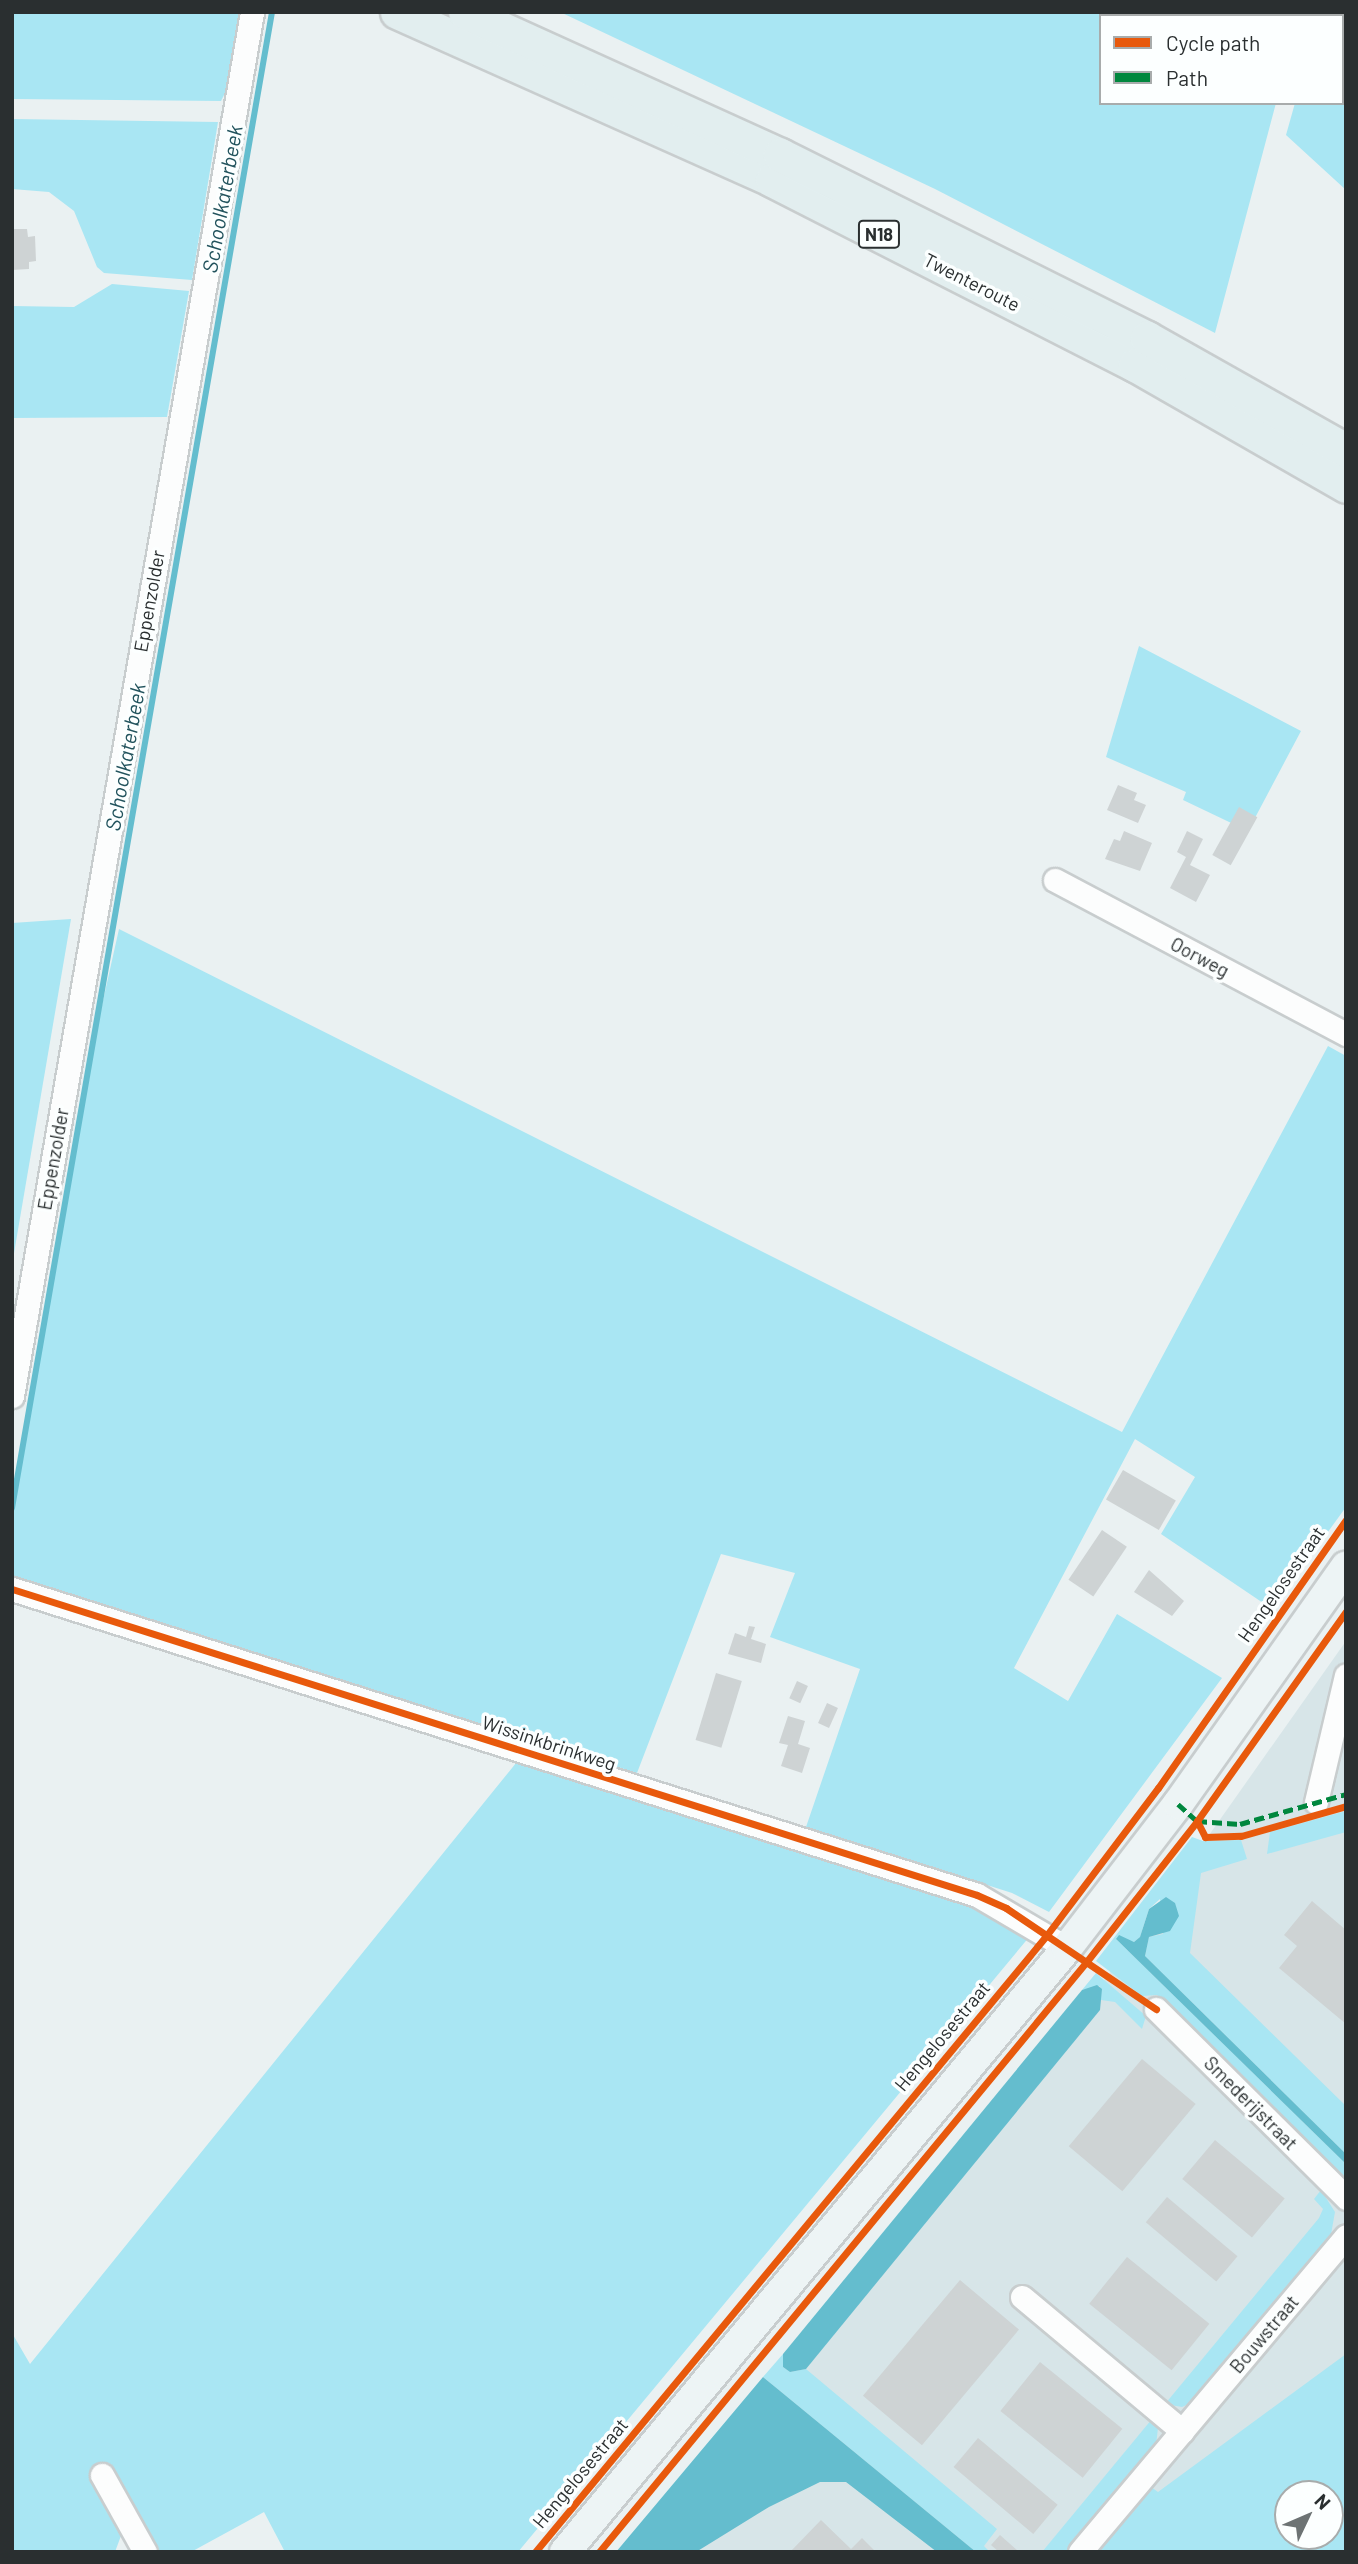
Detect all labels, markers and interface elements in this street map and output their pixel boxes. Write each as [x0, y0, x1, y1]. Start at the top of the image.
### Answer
legend [1099, 14, 1344, 105]
text: Cycle path [1166, 30, 1260, 55]
text: Path [1166, 65, 1208, 90]
water label: Schoolkaterbeek [197, 123, 247, 275]
road number: N18 [856, 220, 902, 248]
street label: Twenteroute [920, 248, 1024, 316]
street label: Eppenzolder [129, 548, 169, 654]
water label: Schoolkaterbeek [100, 681, 150, 833]
street label: Oorweg [1167, 932, 1233, 982]
street label: Eppenzolder [33, 1106, 73, 1212]
street label: Hengelosestraat [1233, 1522, 1329, 1646]
street label: Wissinkbrinkweg [479, 1711, 619, 1775]
street label: Hengelosestraat [890, 1977, 994, 2095]
street label: Smederijstraat [1199, 2051, 1303, 2155]
street label: Bouwstraat [1225, 2290, 1303, 2378]
street label: Hengelosestraat [528, 2414, 632, 2532]
north arrow [1274, 2480, 1344, 2550]
text: N [1310, 2489, 1336, 2514]

